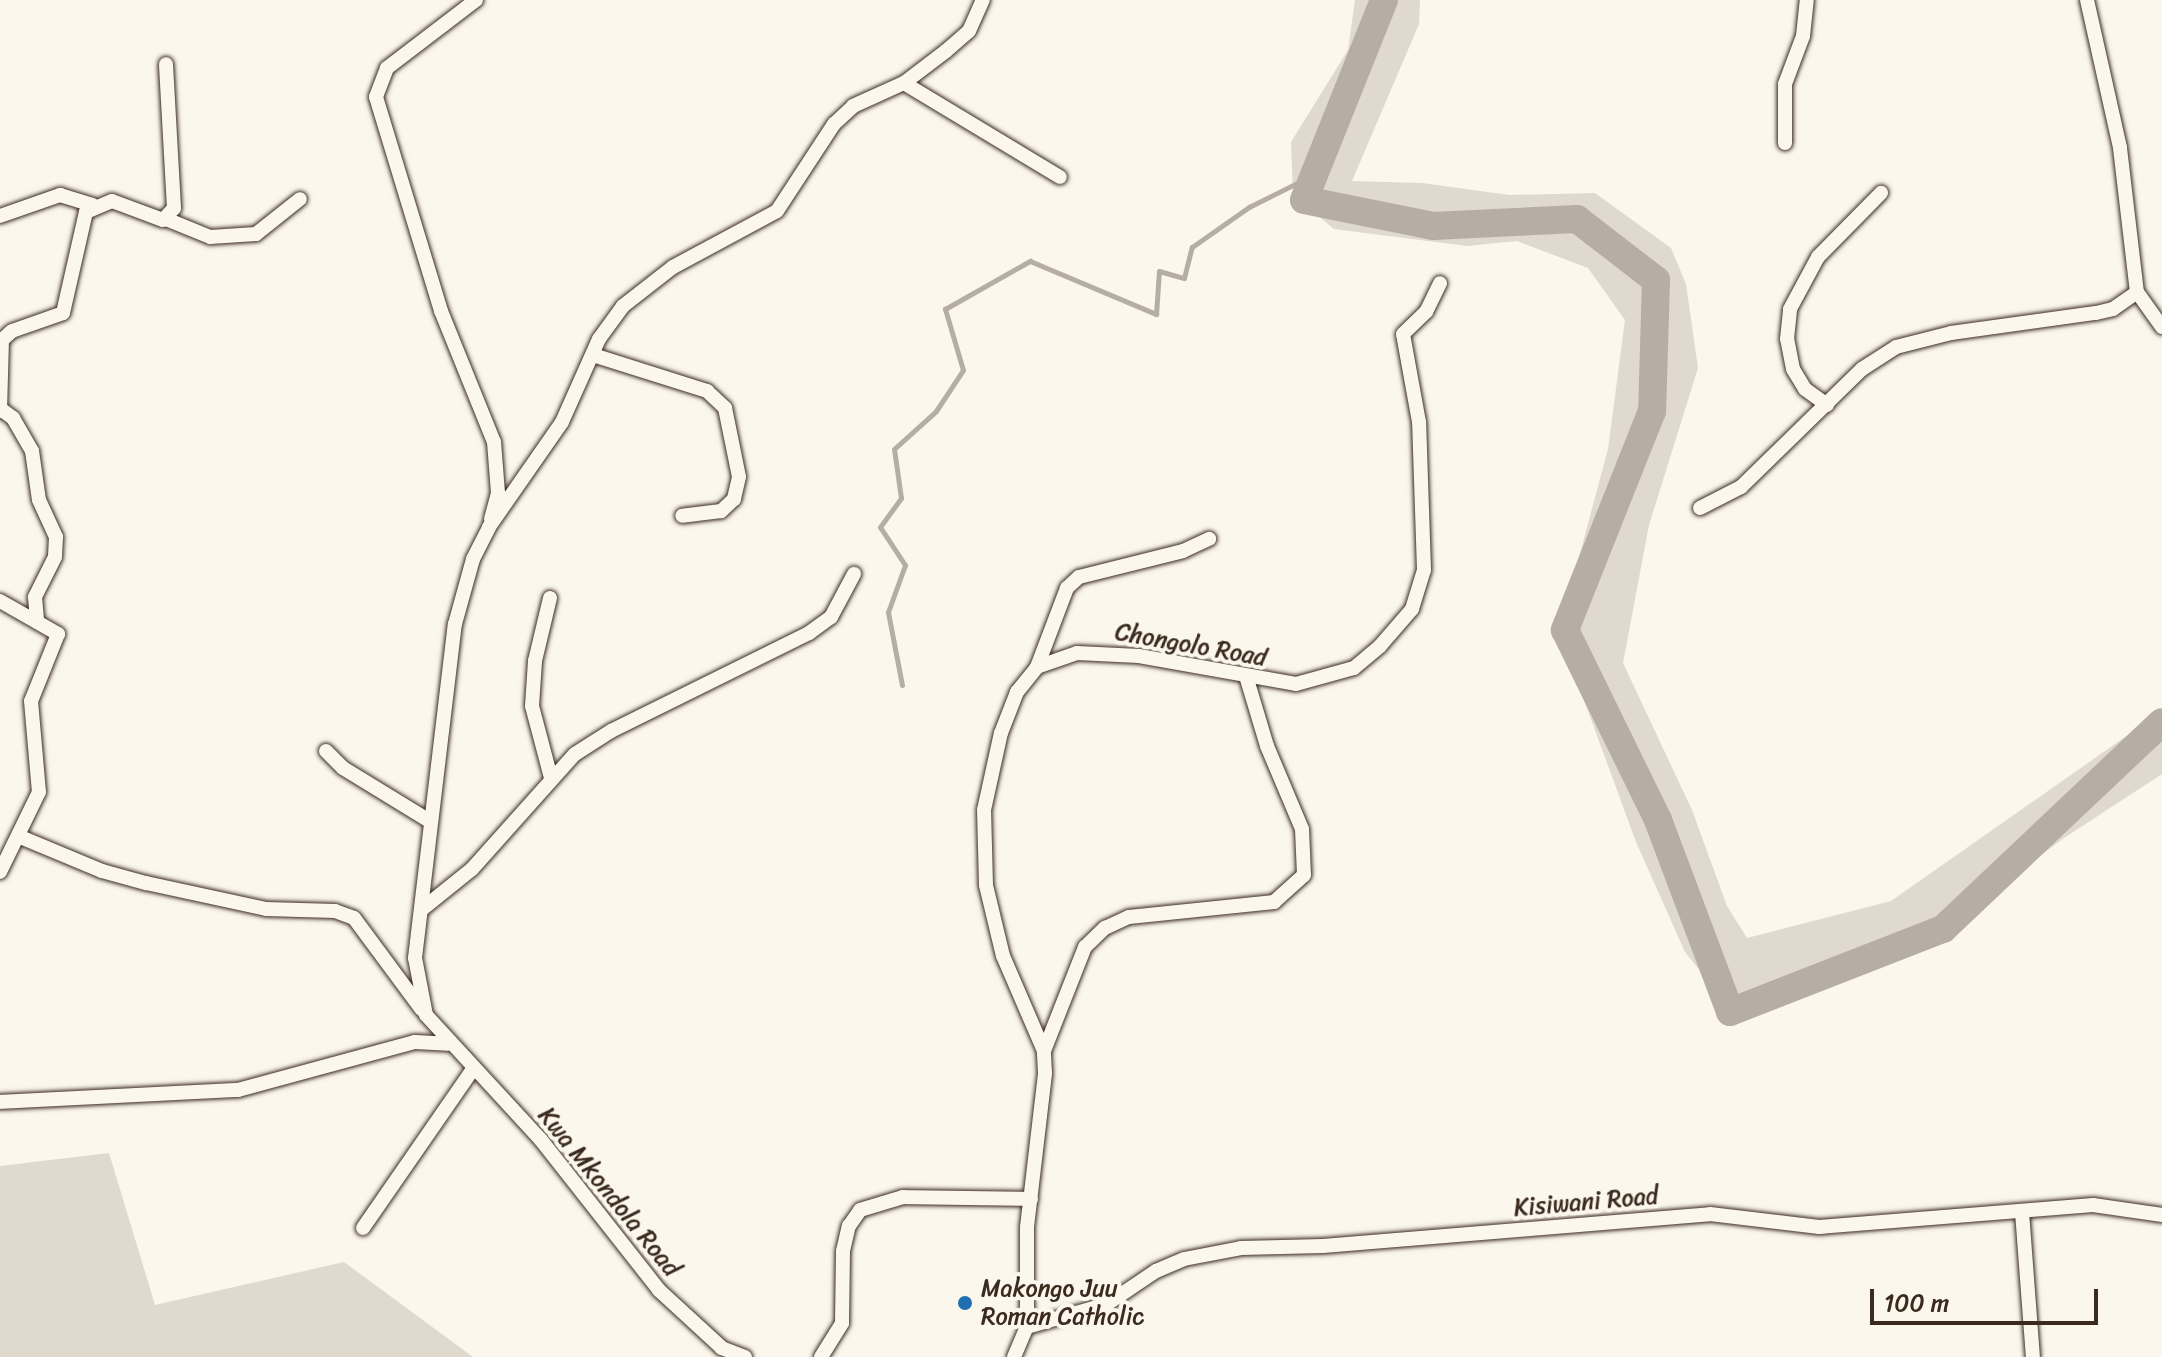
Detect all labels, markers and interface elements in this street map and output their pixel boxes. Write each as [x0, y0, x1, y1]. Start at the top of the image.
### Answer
street label: Chongolo Road [1113, 617, 1269, 673]
street label: Kwa Mkondola Road [532, 1102, 686, 1282]
street label: Kisiwani Road [1513, 1181, 1659, 1223]
scale bar [1874, 1273, 2102, 1323]
place label: Makongo Juu Roman Catholic [981, 1275, 1145, 1331]
text: 100 m [1884, 1282, 1949, 1324]
marker: Makongo Juu Roman Catholic [956, 1294, 974, 1312]

